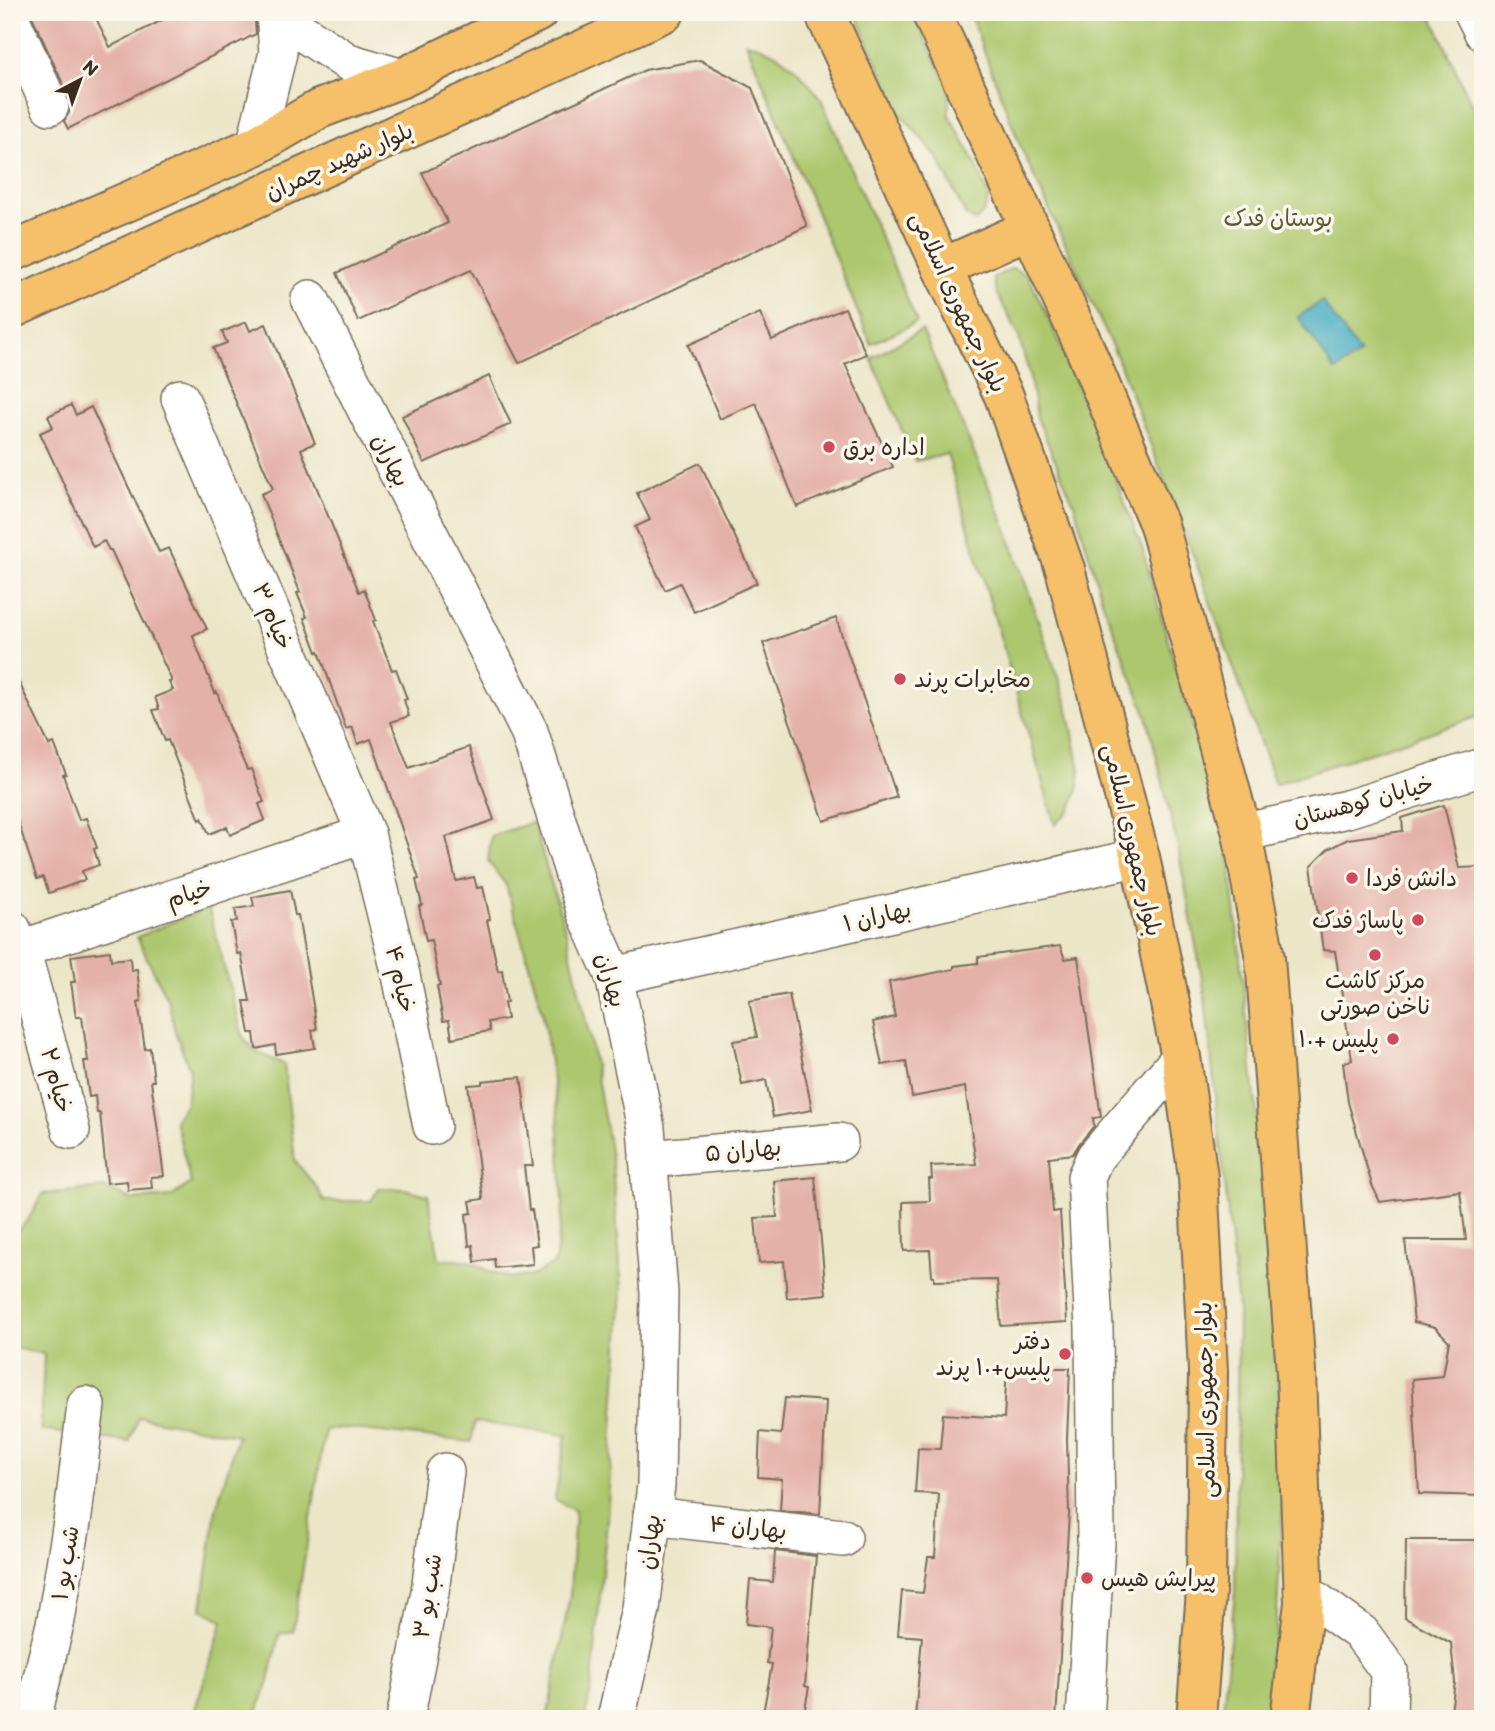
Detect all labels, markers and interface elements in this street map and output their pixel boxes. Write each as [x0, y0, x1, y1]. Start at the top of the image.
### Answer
north arrow [46, 46, 116, 116]
text: N [78, 55, 103, 80]
street label: بلوار شهید چمران [261, 116, 417, 206]
park label: بوستان فدک [1224, 204, 1332, 232]
street label: بلوار جمهوری اسلامی [904, 207, 1013, 397]
street label: بهاران [366, 429, 416, 491]
place label: اداره برق [843, 433, 925, 461]
marker: اداره برق [821, 439, 837, 455]
street label: خیام ۳ [243, 578, 299, 655]
place label: مخابرات پرند [914, 665, 1031, 694]
marker: مخابرات پرند [892, 671, 908, 687]
street label: بلوار جمهوری اسلامی [1096, 741, 1169, 939]
street label: خیابان کوهستان [1290, 769, 1436, 833]
place label: دانش فردا [1366, 864, 1457, 892]
marker: دانش فردا [1344, 870, 1360, 886]
street label: خیام [163, 873, 216, 917]
street label: بهاران ۱ [840, 895, 914, 937]
place label: پاساژ فدک [1312, 906, 1404, 935]
marker: پاساژ فدک [1410, 912, 1426, 928]
street label: خیام ۴ [376, 943, 422, 1016]
marker: مرکز کاشت ناخن صورتی [1367, 947, 1383, 963]
street label: بهاران [589, 949, 633, 1011]
place label: مرکز کاشت ناخن صورتی [1320, 966, 1430, 1021]
place label: پلیس +۱۰ [1298, 1025, 1379, 1054]
marker: پلیس +۱۰ [1385, 1031, 1401, 1047]
street label: خیام ۲ [31, 1044, 79, 1117]
street label: بهاران ۵ [704, 1133, 782, 1167]
street label: بلوار جمهوری اسلامی [1189, 1302, 1222, 1498]
place label: دفتر پلیس+۱۰ پرند [936, 1327, 1051, 1382]
marker: دفتر پلیس+۱۰ پرند [1057, 1346, 1073, 1362]
street label: بهاران ۴ [708, 1509, 788, 1545]
street label: بهاران [632, 1513, 666, 1571]
street label: شب بو ۱ [45, 1524, 85, 1602]
street label: شب بو ۳ [406, 1551, 448, 1641]
place label: پیرایش هیس [1101, 1564, 1216, 1593]
marker: پیرایش هیس [1079, 1570, 1095, 1586]

